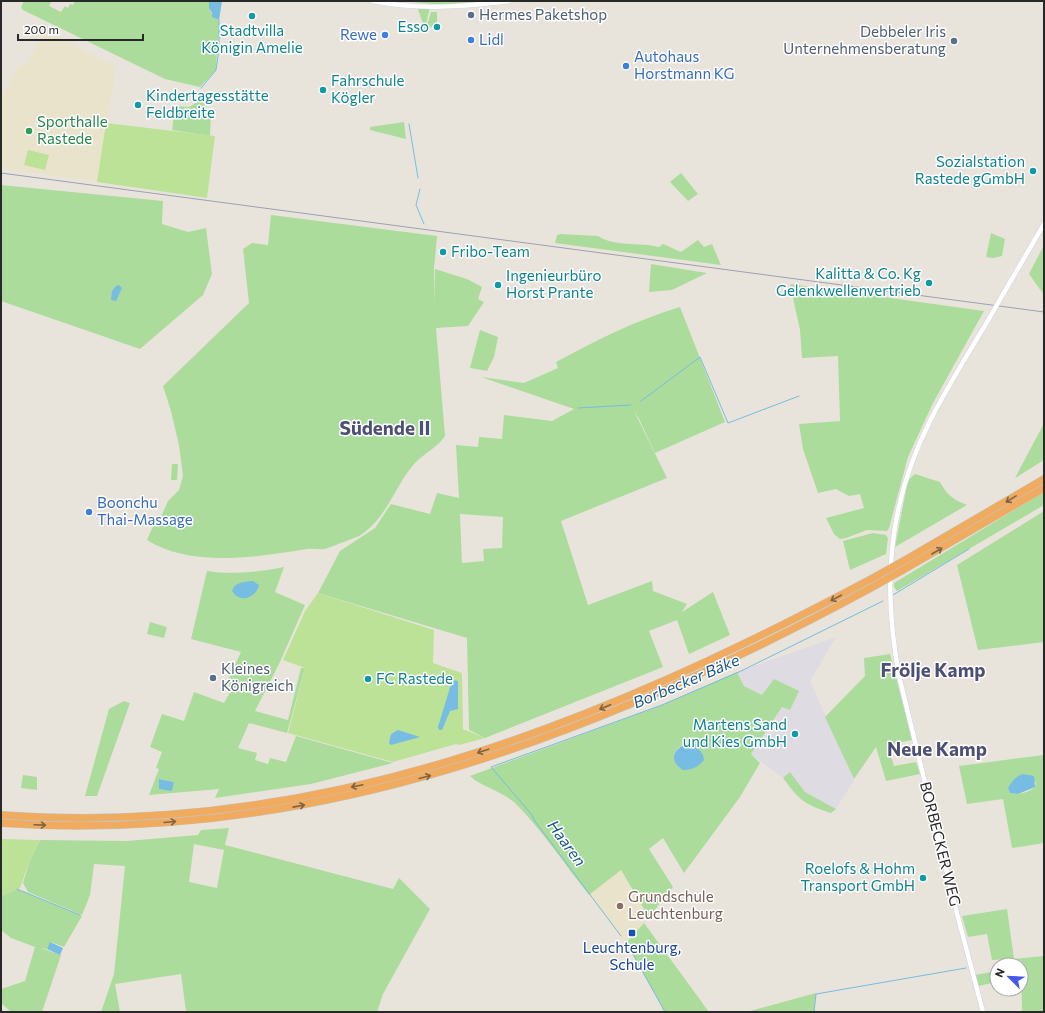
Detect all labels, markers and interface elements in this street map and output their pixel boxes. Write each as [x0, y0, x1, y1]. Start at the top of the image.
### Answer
place label: Hermes Paketshop [479, 5, 607, 23]
marker: Hermes Paketshop [466, 10, 476, 20]
marker: Stadtvilla Königin Amelie [247, 11, 257, 21]
scale bar [18, 16, 143, 42]
place label: Esso [398, 17, 429, 35]
place label: Stadtvilla Königin Amelie [201, 21, 303, 56]
text: 200 m [24, 22, 59, 36]
marker: Esso [432, 22, 442, 32]
place label: Debbeler Iris Unternehmensberatung [783, 22, 946, 57]
place label: Rewe [340, 25, 377, 43]
marker: Rewe [380, 30, 390, 40]
place label: Lidl [479, 30, 504, 48]
marker: Lidl [466, 35, 476, 45]
marker: Debbeler Iris Unternehmensberatung [949, 36, 959, 46]
place label: Autohaus Horstmann KG [634, 47, 734, 82]
marker: Autohaus Horstmann KG [621, 61, 631, 71]
place label: Fahrschule Kögler [331, 71, 405, 106]
marker: Fahrschule Kögler [318, 85, 328, 95]
place label: Kindertagesstätte Feldbreite [146, 86, 269, 121]
marker: Kindertagesstätte Feldbreite [133, 100, 143, 110]
place label: Sporthalle Rastede [37, 112, 108, 147]
marker: Sporthalle Rastede [24, 126, 34, 136]
place label: Sozialstation Rastede gGmbH [915, 152, 1025, 187]
marker: Sozialstation Rastede gGmbH [1028, 166, 1038, 176]
place label: Fribo-Team [451, 242, 530, 260]
marker: Fribo-Team [438, 247, 448, 257]
place label: Kalitta & Co. Kg Gelenkwellenvertrieb [776, 264, 921, 299]
place label: Ingenieurbüro Horst Prante [506, 266, 601, 301]
marker: Kalitta & Co. Kg Gelenkwellenvertrieb [924, 278, 934, 288]
marker: Ingenieurbüro Horst Prante [493, 280, 503, 290]
district label: Südende II [339, 416, 431, 439]
place label: Boonchu Thai-Massage [97, 493, 193, 528]
one-way arrow [1005, 495, 1017, 503]
marker: Boonchu Thai-Massage [84, 507, 94, 517]
one-way arrow [931, 546, 943, 554]
one-way arrow [830, 594, 842, 602]
water label: Borbecker Bäke [630, 649, 742, 711]
district label: Frölje Kamp [881, 658, 985, 681]
place label: Kleines Königreich [221, 659, 294, 694]
place label: FC Rastede [376, 669, 453, 687]
marker: Kleines Königreich [208, 673, 218, 683]
marker: FC Rastede [363, 674, 373, 684]
one-way arrow [599, 704, 611, 711]
place label: Martens Sand und Kies GmbH [683, 715, 787, 750]
marker: Martens Sand und Kies GmbH [790, 729, 800, 739]
district label: Neue Kamp [887, 737, 987, 760]
one-way arrow [477, 748, 489, 756]
one-way arrow [419, 773, 432, 780]
street label: BORBECKER WEG [917, 780, 965, 908]
one-way arrow [351, 782, 364, 790]
one-way arrow [292, 802, 305, 810]
water label: Haaren [544, 816, 591, 870]
one-way arrow [163, 819, 176, 826]
one-way arrow [33, 821, 46, 829]
place label: Roelofs & Hohm Transport GmbH [800, 859, 915, 894]
marker: Roelofs & Hohm Transport GmbH [918, 873, 928, 883]
place label: Grundschule Leuchtenburg [628, 887, 723, 922]
marker: Grundschule Leuchtenburg [615, 901, 625, 911]
marker: Leuchtenburg, Schule [627, 928, 637, 938]
place label: Leuchtenburg, Schule [583, 938, 681, 973]
north arrow [989, 957, 1029, 997]
text: N [992, 966, 1007, 979]

